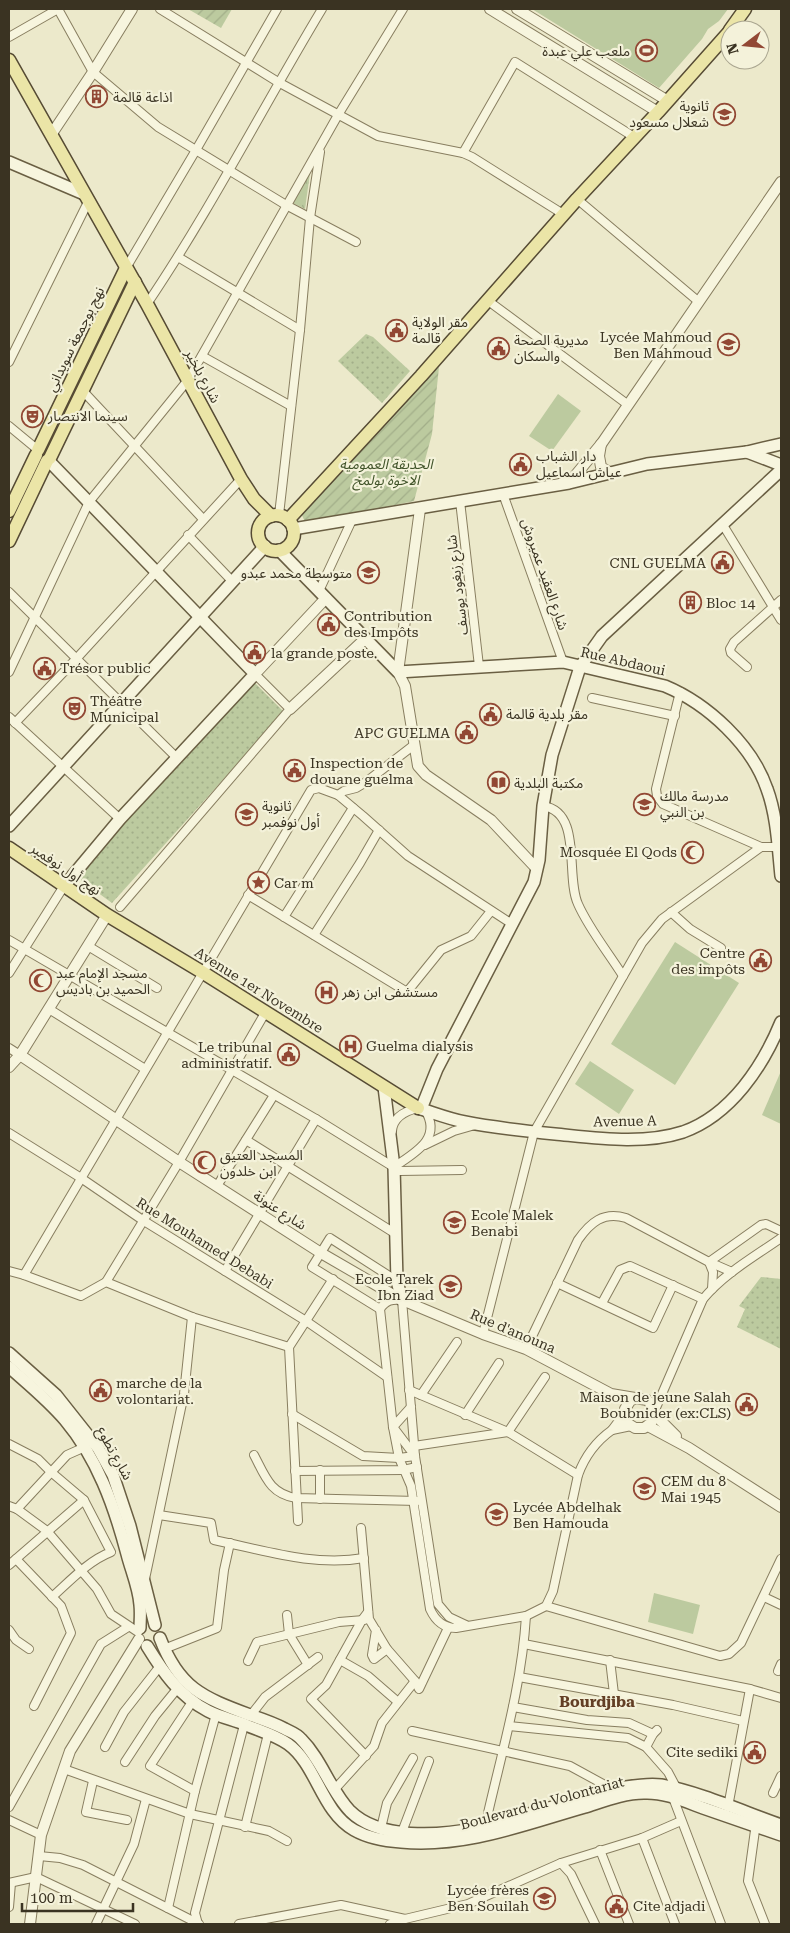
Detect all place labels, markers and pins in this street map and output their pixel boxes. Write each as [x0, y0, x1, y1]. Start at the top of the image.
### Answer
sports icon: ملعب علي عبدة [634, 39, 658, 63]
place label: ملعب علي عبدة [542, 43, 630, 62]
building icon: اذاعة قالمة [85, 85, 109, 109]
place label: اذاعة قالمة [113, 89, 173, 105]
place label: ثانوية شعلال مسعود [629, 98, 709, 131]
school or university icon: ثانوية شعلال مسعود [713, 102, 737, 126]
place label: مقر الولاية قالمة [412, 314, 468, 346]
public building icon: مقر الولاية قالمة [384, 318, 408, 342]
place label: Lycée Mahmoud Ben Mahmoud [600, 329, 712, 361]
place label: مديرية الصحة والسكان [514, 332, 589, 365]
school or university icon: Lycée Mahmoud Ben Mahmoud [716, 333, 740, 357]
public building icon: مديرية الصحة والسكان [486, 336, 510, 360]
theatre icon: سينما الانتصار [20, 404, 44, 428]
place label: سينما الانتصار [47, 408, 128, 425]
place label: دار الشباب عياش اسماعيل [536, 448, 622, 481]
public building icon: دار الشباب عياش اسماعيل [508, 452, 532, 476]
public building icon: CNL GUELMA [710, 551, 734, 575]
place label: CNL GUELMA [610, 555, 706, 571]
school or university icon: متوسطة محمد عبدو [356, 561, 380, 585]
place label: متوسطة محمد عبدو [241, 565, 352, 582]
building icon: Bloc 14 [678, 591, 702, 615]
place label: Bloc 14 [706, 595, 755, 611]
place label: Contribution des Impôts [344, 608, 432, 640]
public building icon: Contribution des Impôts [316, 612, 340, 636]
public building icon: la grande poste. [243, 641, 267, 665]
place label: la grande poste. [271, 645, 377, 661]
public building icon: Trésor public [32, 656, 56, 680]
place label: Trésor public [60, 660, 151, 676]
place label: Théâtre Municipal [90, 693, 159, 725]
theatre icon: Théâtre Municipal [62, 697, 86, 721]
public building icon: مقر بلدية قالمة [478, 702, 502, 726]
place label: مقر بلدية قالمة [506, 706, 588, 723]
public building icon: APC GUELMA [454, 721, 478, 745]
place label: APC GUELMA [354, 725, 450, 741]
place label: Inspection de douane guelma [310, 755, 413, 787]
public building icon: Inspection de douane guelma [282, 759, 306, 783]
library icon: مكتبة البلدية [486, 771, 510, 795]
place label: مكتبة البلدية [514, 775, 583, 791]
place label: مدرسة مالك بن النبي [660, 788, 729, 823]
school or university icon: مدرسة مالك بن النبي [632, 792, 656, 816]
place label: ثانوية أول نوفمبر [261, 798, 320, 831]
school or university icon: ثانوية أول نوفمبر [234, 802, 258, 826]
mosque icon: Mosquée El Qods [681, 840, 705, 864]
place label: Mosquée El Qods [560, 844, 677, 860]
place icon: Car m [246, 871, 270, 895]
place label: Car m [274, 875, 314, 891]
place label: Centre des impôts [671, 945, 745, 977]
public building icon: Centre des impôts [749, 949, 773, 973]
place label: مسجد الإمام عبد الحميد بن باديس [56, 965, 150, 998]
mosque icon: مسجد الإمام عبد الحميد بن باديس [28, 969, 52, 993]
hospital icon: مستشفى ابن زهر [314, 980, 338, 1004]
place label: مستشفى ابن زهر [341, 984, 438, 1001]
hospital icon: Guelma dialysis [338, 1034, 362, 1058]
place label: Guelma dialysis [366, 1038, 473, 1054]
place label: Le tribunal administratif. [181, 1039, 273, 1071]
public building icon: Le tribunal administratif. [276, 1043, 300, 1067]
place label: المسجد العتيق ابن خلدون [220, 1147, 303, 1180]
mosque icon: المسجد العتيق ابن خلدون [192, 1151, 216, 1175]
place label: Ecole Malek Benabi [471, 1207, 554, 1239]
school or university icon: Ecole Malek Benabi [443, 1211, 467, 1235]
place label: Ecole Tarek Ibn Ziad [355, 1271, 434, 1303]
school or university icon: Ecole Tarek Ibn Ziad [438, 1275, 462, 1299]
place label: marche de la volontariat. [116, 1375, 203, 1407]
public building icon: marche de la volontariat. [88, 1379, 112, 1403]
place label: Maison de jeune Salah Boubnider (ex:CLS) [580, 1389, 731, 1421]
public building icon: Maison de jeune Salah Boubnider (ex:CLS) [735, 1393, 759, 1417]
place label: CEM du 8 Mai 1945 [661, 1473, 726, 1505]
school or university icon: CEM du 8 Mai 1945 [633, 1477, 657, 1501]
place label: Lycée Abdelhak Ben Hamouda [513, 1499, 622, 1531]
school or university icon: Lycée Abdelhak Ben Hamouda [485, 1503, 509, 1527]
public building icon: Cite sediki [742, 1740, 766, 1764]
place label: Cite sediki [666, 1744, 739, 1760]
place label: Lycée frères Ben Souilah [447, 1882, 529, 1914]
school or university icon: Lycée frères Ben Souilah [533, 1886, 557, 1910]
public building icon: Cite adjadi [605, 1894, 629, 1918]
place label: Cite adjadi [633, 1898, 706, 1914]

